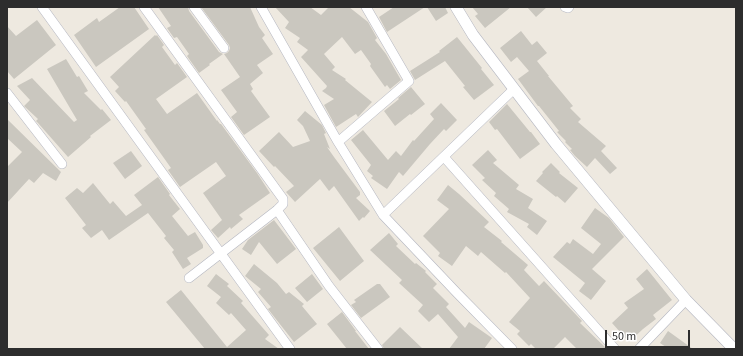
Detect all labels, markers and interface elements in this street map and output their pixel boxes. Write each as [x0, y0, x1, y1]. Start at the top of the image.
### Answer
scale bar [607, 322, 692, 348]
text: 50 m [612, 328, 636, 345]

